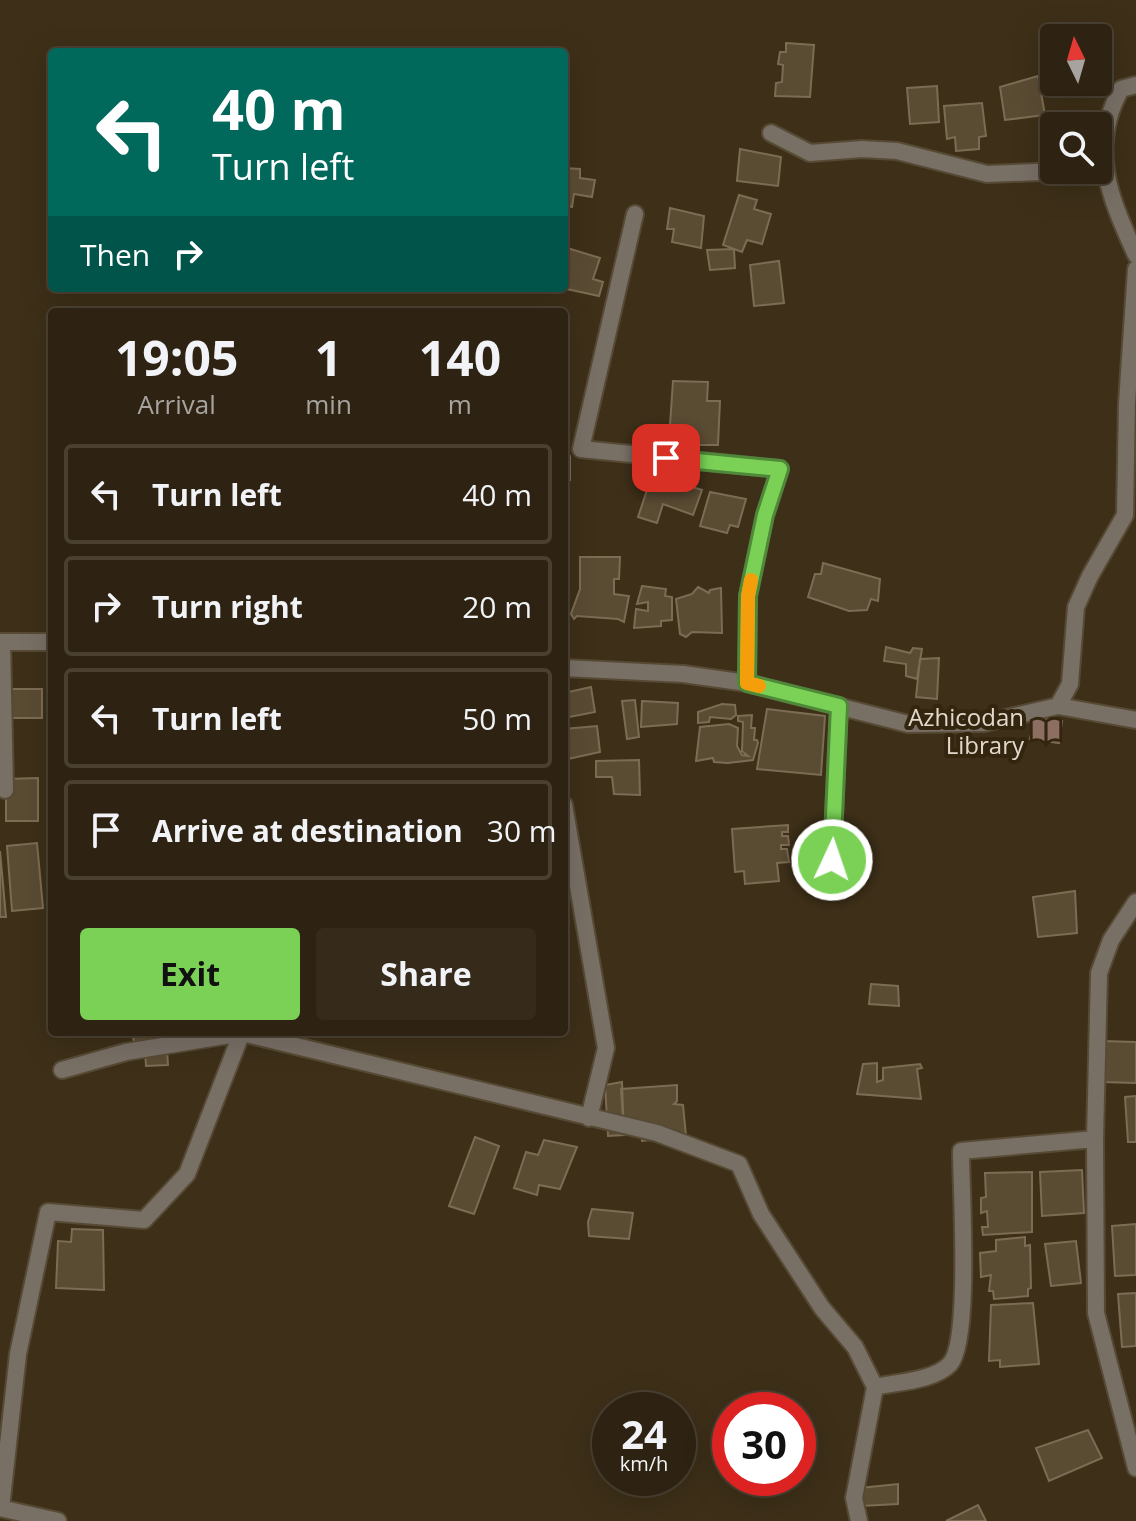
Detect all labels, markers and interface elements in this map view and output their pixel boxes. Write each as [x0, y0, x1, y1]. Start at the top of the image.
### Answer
north arrow [1040, 24, 1112, 96]
map controls [1040, 24, 1112, 184]
text: 40 m [212, 70, 346, 146]
icon: left [80, 80, 184, 184]
button: search [1040, 112, 1112, 184]
text: Turn left [212, 142, 354, 191]
icon: right [166, 232, 210, 276]
text: Then [80, 234, 150, 275]
text: 19:05 [115, 325, 238, 390]
text: 1 [315, 325, 342, 390]
text: 140 [419, 325, 501, 390]
text: Arrival [137, 386, 216, 422]
text: min [305, 386, 352, 422]
text: m [448, 386, 472, 422]
pin [632, 424, 700, 492]
icon: arrive [644, 436, 688, 480]
icon: left [84, 472, 128, 516]
text: Turn left [152, 474, 282, 515]
text: 40 m [462, 474, 532, 515]
icon: right [84, 584, 128, 628]
text: Turn right [152, 586, 303, 627]
text: 20 m [462, 586, 532, 627]
icon: left [84, 696, 128, 740]
text: Turn left [152, 698, 282, 739]
text: 50 m [462, 698, 532, 739]
place label: Azhicodan Library [908, 700, 1025, 761]
library icon: Azhicodan Library [1031, 715, 1061, 745]
icon: arrive [84, 808, 128, 852]
text: Arrive at destination [152, 810, 463, 851]
text: 30 m [487, 810, 557, 851]
position arrow [790, 818, 874, 902]
button: Exit [80, 928, 300, 1020]
button: Share [316, 928, 536, 1020]
speed limit sign: 30 [712, 1392, 816, 1496]
text: 24 [621, 1406, 667, 1461]
text: km/h [620, 1450, 668, 1477]

